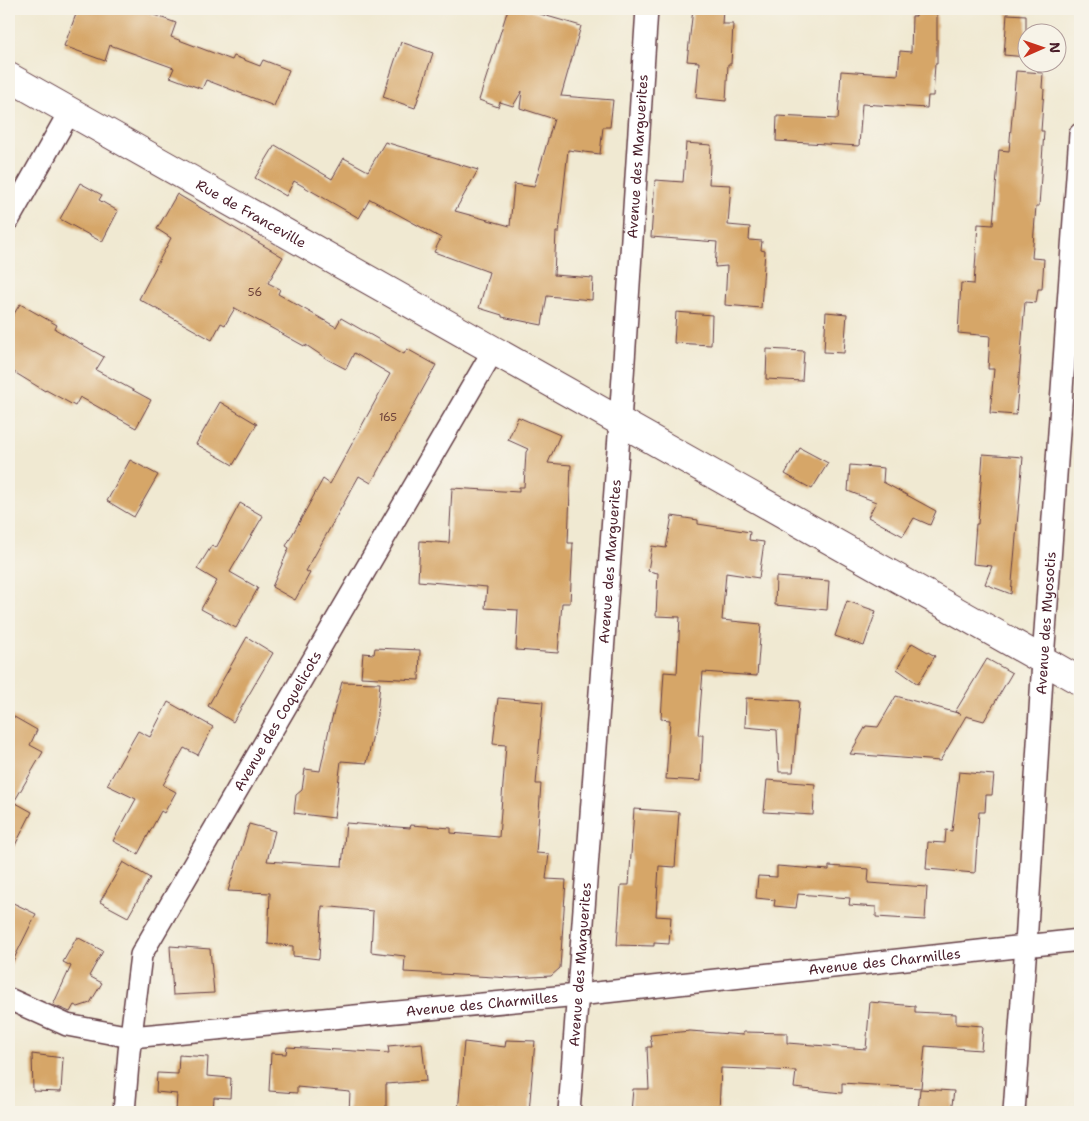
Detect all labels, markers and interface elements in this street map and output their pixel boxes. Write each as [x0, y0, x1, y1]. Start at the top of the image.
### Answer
north arrow [1016, 22, 1066, 72]
text: N [1046, 42, 1064, 53]
street label: Avenue des Marguerites [623, 74, 652, 239]
street label: Rue de Franceville [193, 175, 310, 252]
house number: 56 [248, 285, 262, 300]
house number: 165 [379, 410, 397, 425]
street label: Avenue des Marguerites [595, 479, 625, 644]
street label: Avenue des Myosotis [1032, 551, 1060, 695]
street label: Avenue des Coquelicots [230, 647, 325, 794]
street label: Avenue des Marguerites [565, 882, 595, 1047]
street label: Avenue des Charmilles [808, 944, 962, 979]
street label: Avenue des Charmilles [405, 988, 559, 1020]

